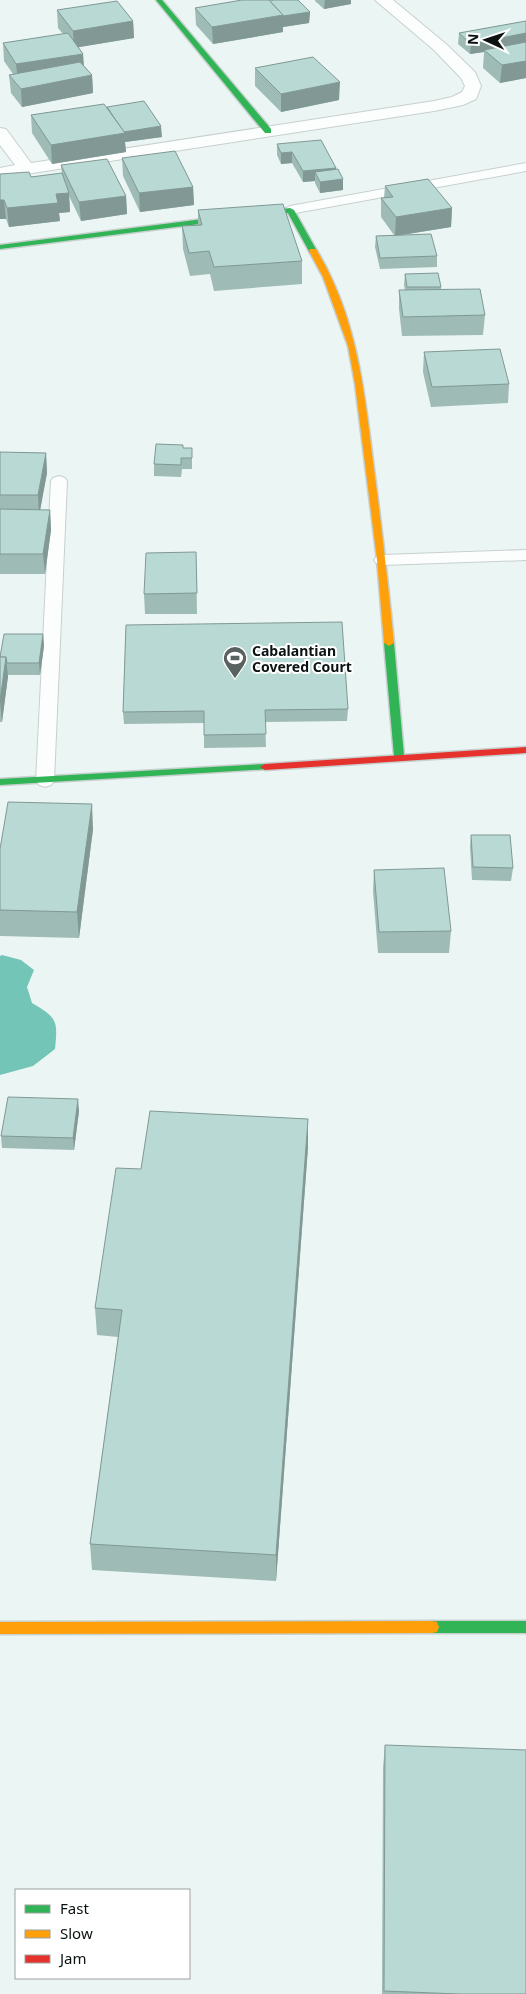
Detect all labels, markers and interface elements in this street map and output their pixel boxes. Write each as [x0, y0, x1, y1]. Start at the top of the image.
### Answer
north arrow [461, 15, 511, 65]
text: N [463, 33, 482, 45]
place label: Cabalantian Covered Court [252, 641, 352, 676]
sports icon: Cabalantian Covered Court [222, 645, 248, 679]
legend [15, 1889, 190, 1979]
text: Fast [60, 1898, 89, 1918]
text: Slow [60, 1923, 93, 1943]
text: Jam [58, 1948, 87, 1968]

